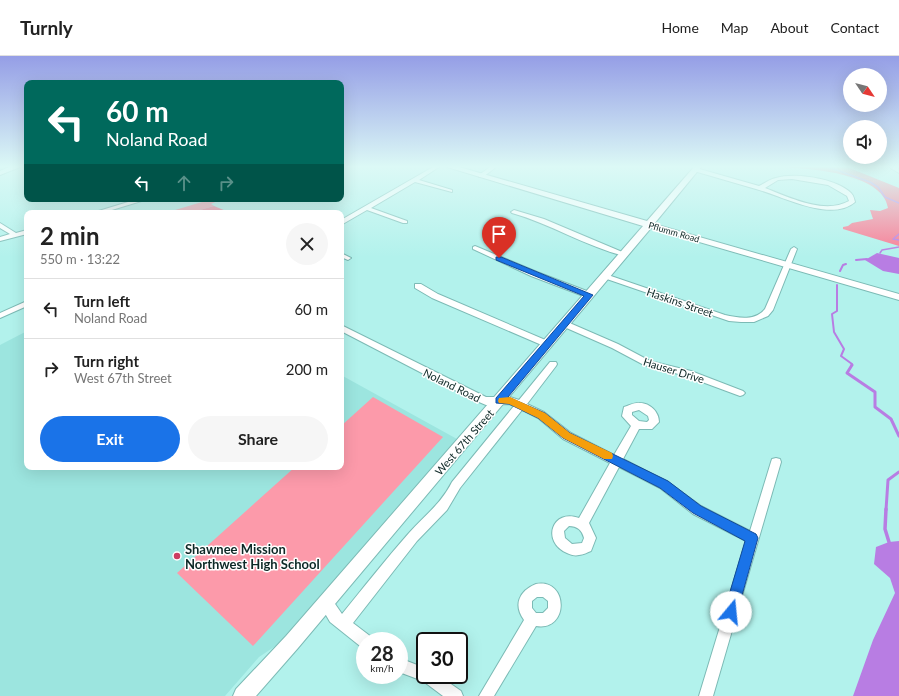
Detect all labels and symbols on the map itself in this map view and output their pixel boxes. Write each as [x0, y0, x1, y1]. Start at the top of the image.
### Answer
north arrow [843, 68, 887, 112]
pin [482, 217, 516, 258]
street label: Pflumm Road [647, 219, 701, 245]
street label: Haskins Street [645, 285, 715, 319]
street label: Hauser Drive [642, 355, 706, 386]
street label: Noland Road [421, 366, 483, 404]
street label: West 67th Street [432, 406, 496, 477]
place label: Shawnee Mission Northwest High School [185, 541, 320, 572]
marker: Shawnee Mission Northwest High School [172, 551, 182, 561]
position arrow [710, 591, 752, 633]
speed limit sign: 30 [416, 632, 468, 684]

